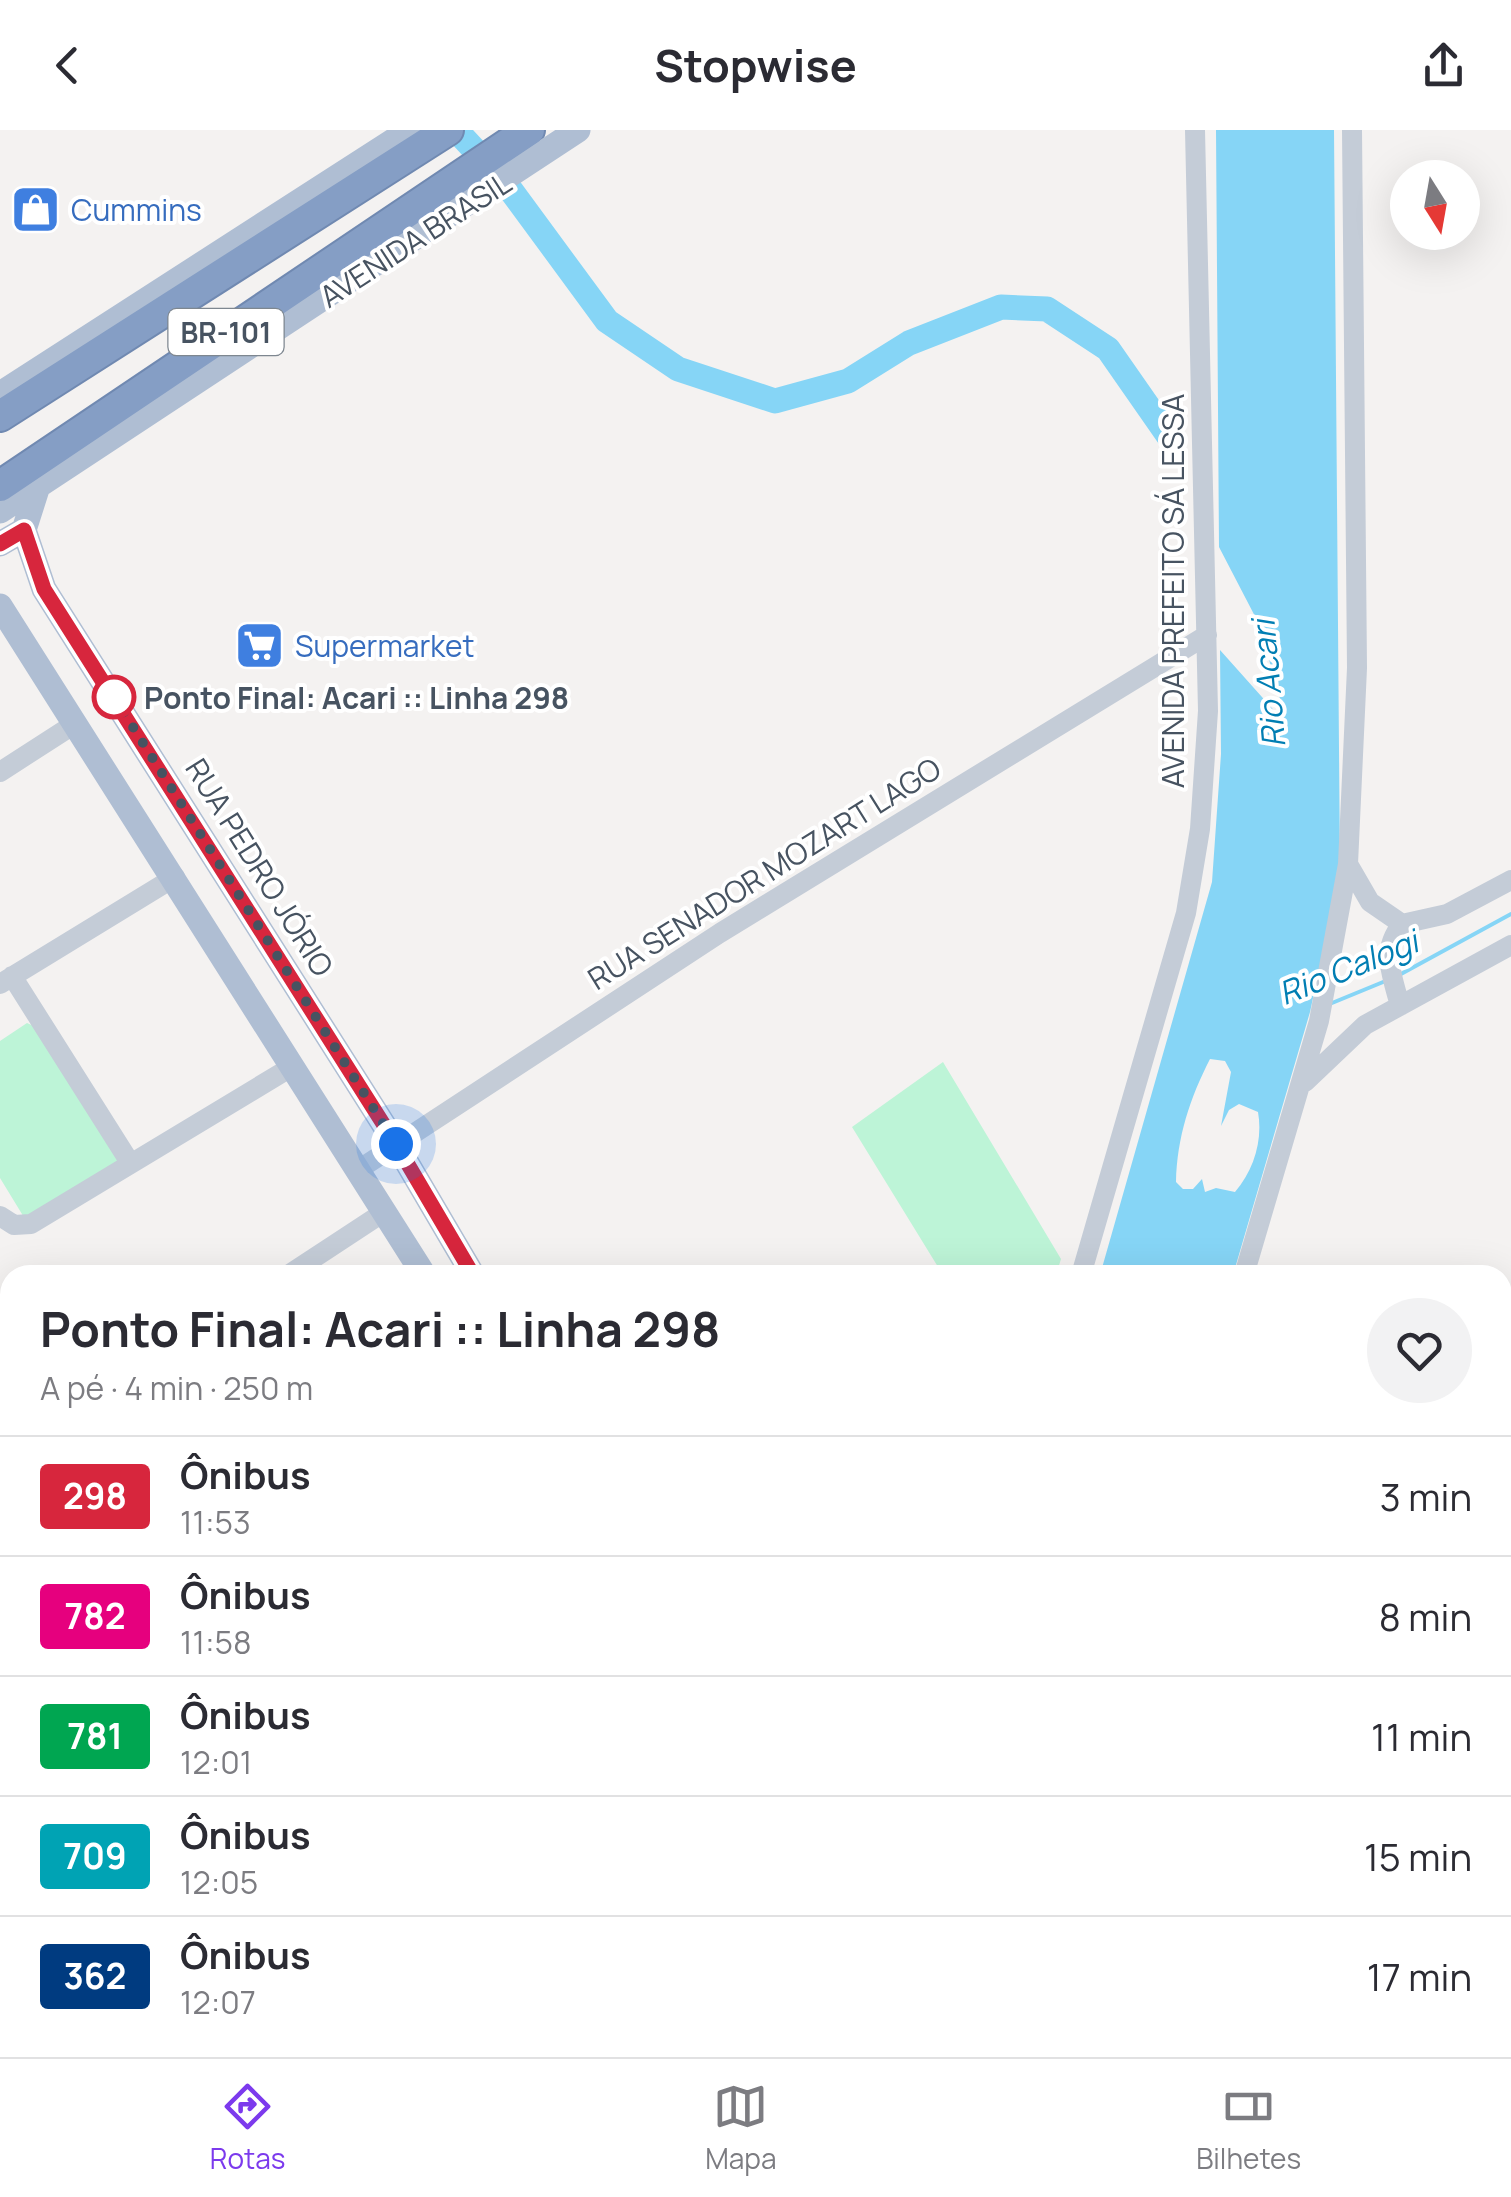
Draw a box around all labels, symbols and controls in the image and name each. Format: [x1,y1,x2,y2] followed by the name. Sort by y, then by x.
[654,34,857,96] text: Stopwise
[40,38,95,93] icon: back
[1416,38,1471,93] icon: share
[1390,160,1480,250] north arrow
[1390,160,1480,250] map controls
[311,162,519,316] street label: AVENIDA BRASIL
[10,183,62,235] shop icon: Cummins
[71,189,202,230] place label: Cummins
[168,309,284,355] road number: BR-101
[1152,394,1193,788] street label: AVENIDA PREFEITO SÁ LESSA
[1240,615,1295,749] water label: Rio Acari
[234,619,286,671] supermarket icon: Supermarket
[295,625,474,666] place label: Supermarket
[93,676,135,718] marker: Ponto Final: Acari :: Linha 298
[144,677,569,718] place label: Ponto Final: Acari :: Linha 298
[580,747,948,999] street label: RUA SENADOR MOZART LAGO
[177,750,343,984] street label: RUA PEDRO JÓRIO
[1272,918,1427,1015] water label: Rio Calogi
[371,1119,421,1169] your location
[40,1296,720,1361] text: Ponto Final: Acari :: Linha 298
[1367,1298,1472,1403] button: heart
[40,1366,313,1410] text: A pé · 4 min · 250 m
[180,1448,311,1500] text: Ônibus
[1380,1470,1472,1522] text: 3 min
[63,1472,127,1520] text: 298
[180,1500,251,1544] text: 11:53
[180,1568,311,1620] text: Ônibus
[1379,1590,1472,1642] text: 8 min
[65,1592,125,1640] text: 782
[180,1620,252,1664] text: 11:58
[180,1688,311,1740] text: Ônibus
[1371,1710,1472,1762] text: 11 min
[67,1712,123,1760] text: 781
[180,1740,252,1784] text: 12:01
[180,1808,311,1860] text: Ônibus
[1364,1830,1472,1882] text: 15 min
[63,1832,127,1880] text: 709
[180,1860,258,1904] text: 12:05
[180,1928,311,1980] text: Ônibus
[1367,1950,1472,2002] text: 17 min
[64,1952,126,2000] text: 362
[180,1980,256,2024] text: 12:07
[210,2079,286,2177] tab: Rotas
[705,2079,776,2177] tab: Mapa
[1196,2079,1301,2177] tab: Bilhetes

